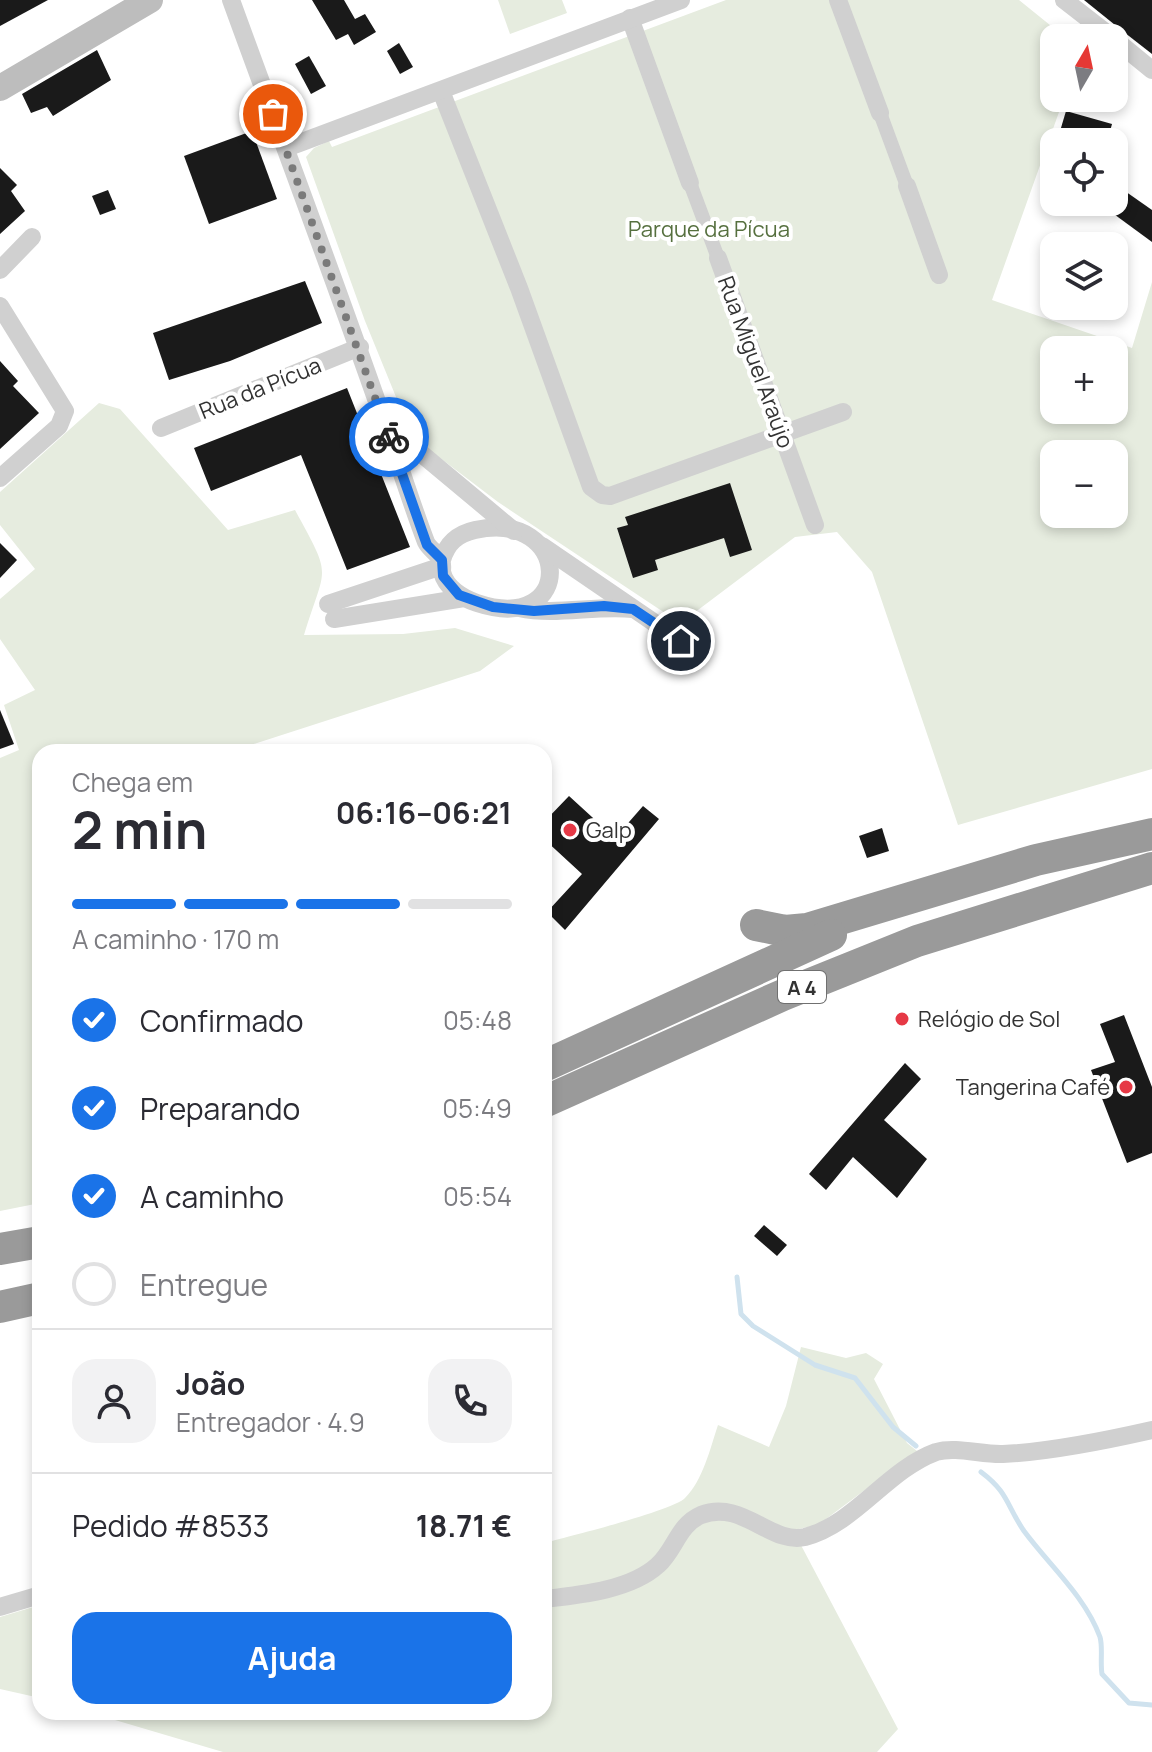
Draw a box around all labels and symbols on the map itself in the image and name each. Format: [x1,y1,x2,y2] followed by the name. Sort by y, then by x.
[1040,24,1128,112] north arrow
[239,80,307,148] pin
[628,214,790,244] park label: Parque da Pícua
[711,272,801,452] street label: Rua Miguel Araújo
[195,350,325,426] street label: Rua da Pícua
[349,397,429,477] courier
[647,607,715,675] pin
[586,815,632,845] place label: Galp
[561,821,579,839] marker: Galp
[778,971,826,1003] road number: A 4
[918,1004,1060,1034] place label: Relógio de Sol
[893,1010,911,1028] marker: Relógio de Sol
[956,1072,1110,1102] place label: Tangerina Café
[1117,1078,1135,1096] marker: Tangerina Café

